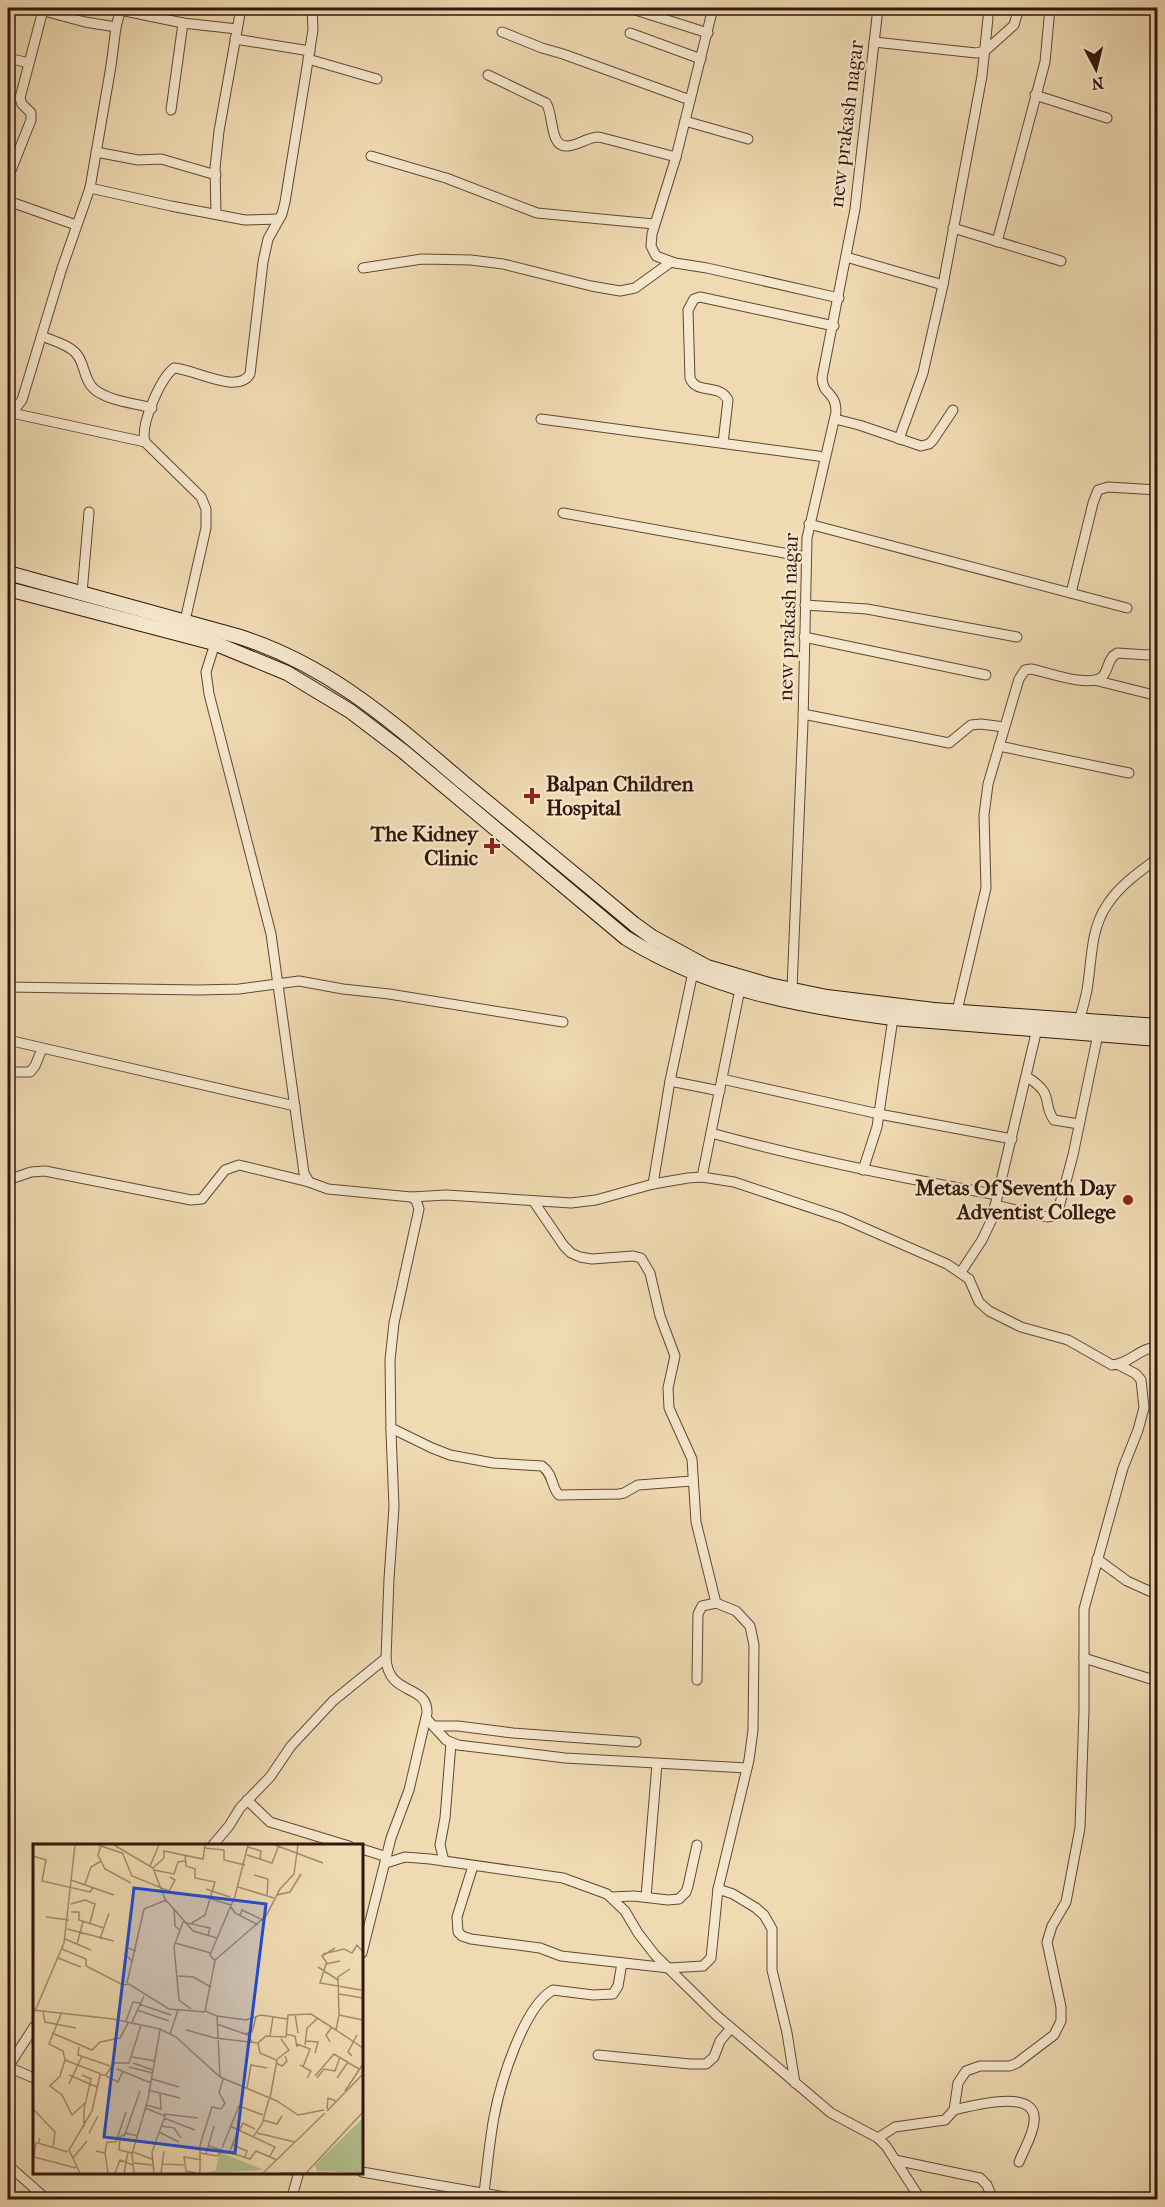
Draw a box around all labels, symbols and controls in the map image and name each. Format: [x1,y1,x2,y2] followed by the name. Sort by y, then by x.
[824,39,868,209] street label: new prakash nagar
[1066,39,1126,99] north arrow
[1090,73,1105,94] text: N
[773,532,803,702] street label: new prakash nagar
[546,772,694,820] place label: Balpan Children Hospital
[523,787,541,805] marker: Balpan Children Hospital
[370,822,480,870] place label: The Kidney Clinic
[483,837,501,855] marker: The Kidney Clinic
[914,1176,1118,1224] place label: Metas Of Seventh Day Adventist College
[1121,1193,1135,1207] marker: Metas Of Seventh Day Adventist College
[33,1844,363,2174] inset map

